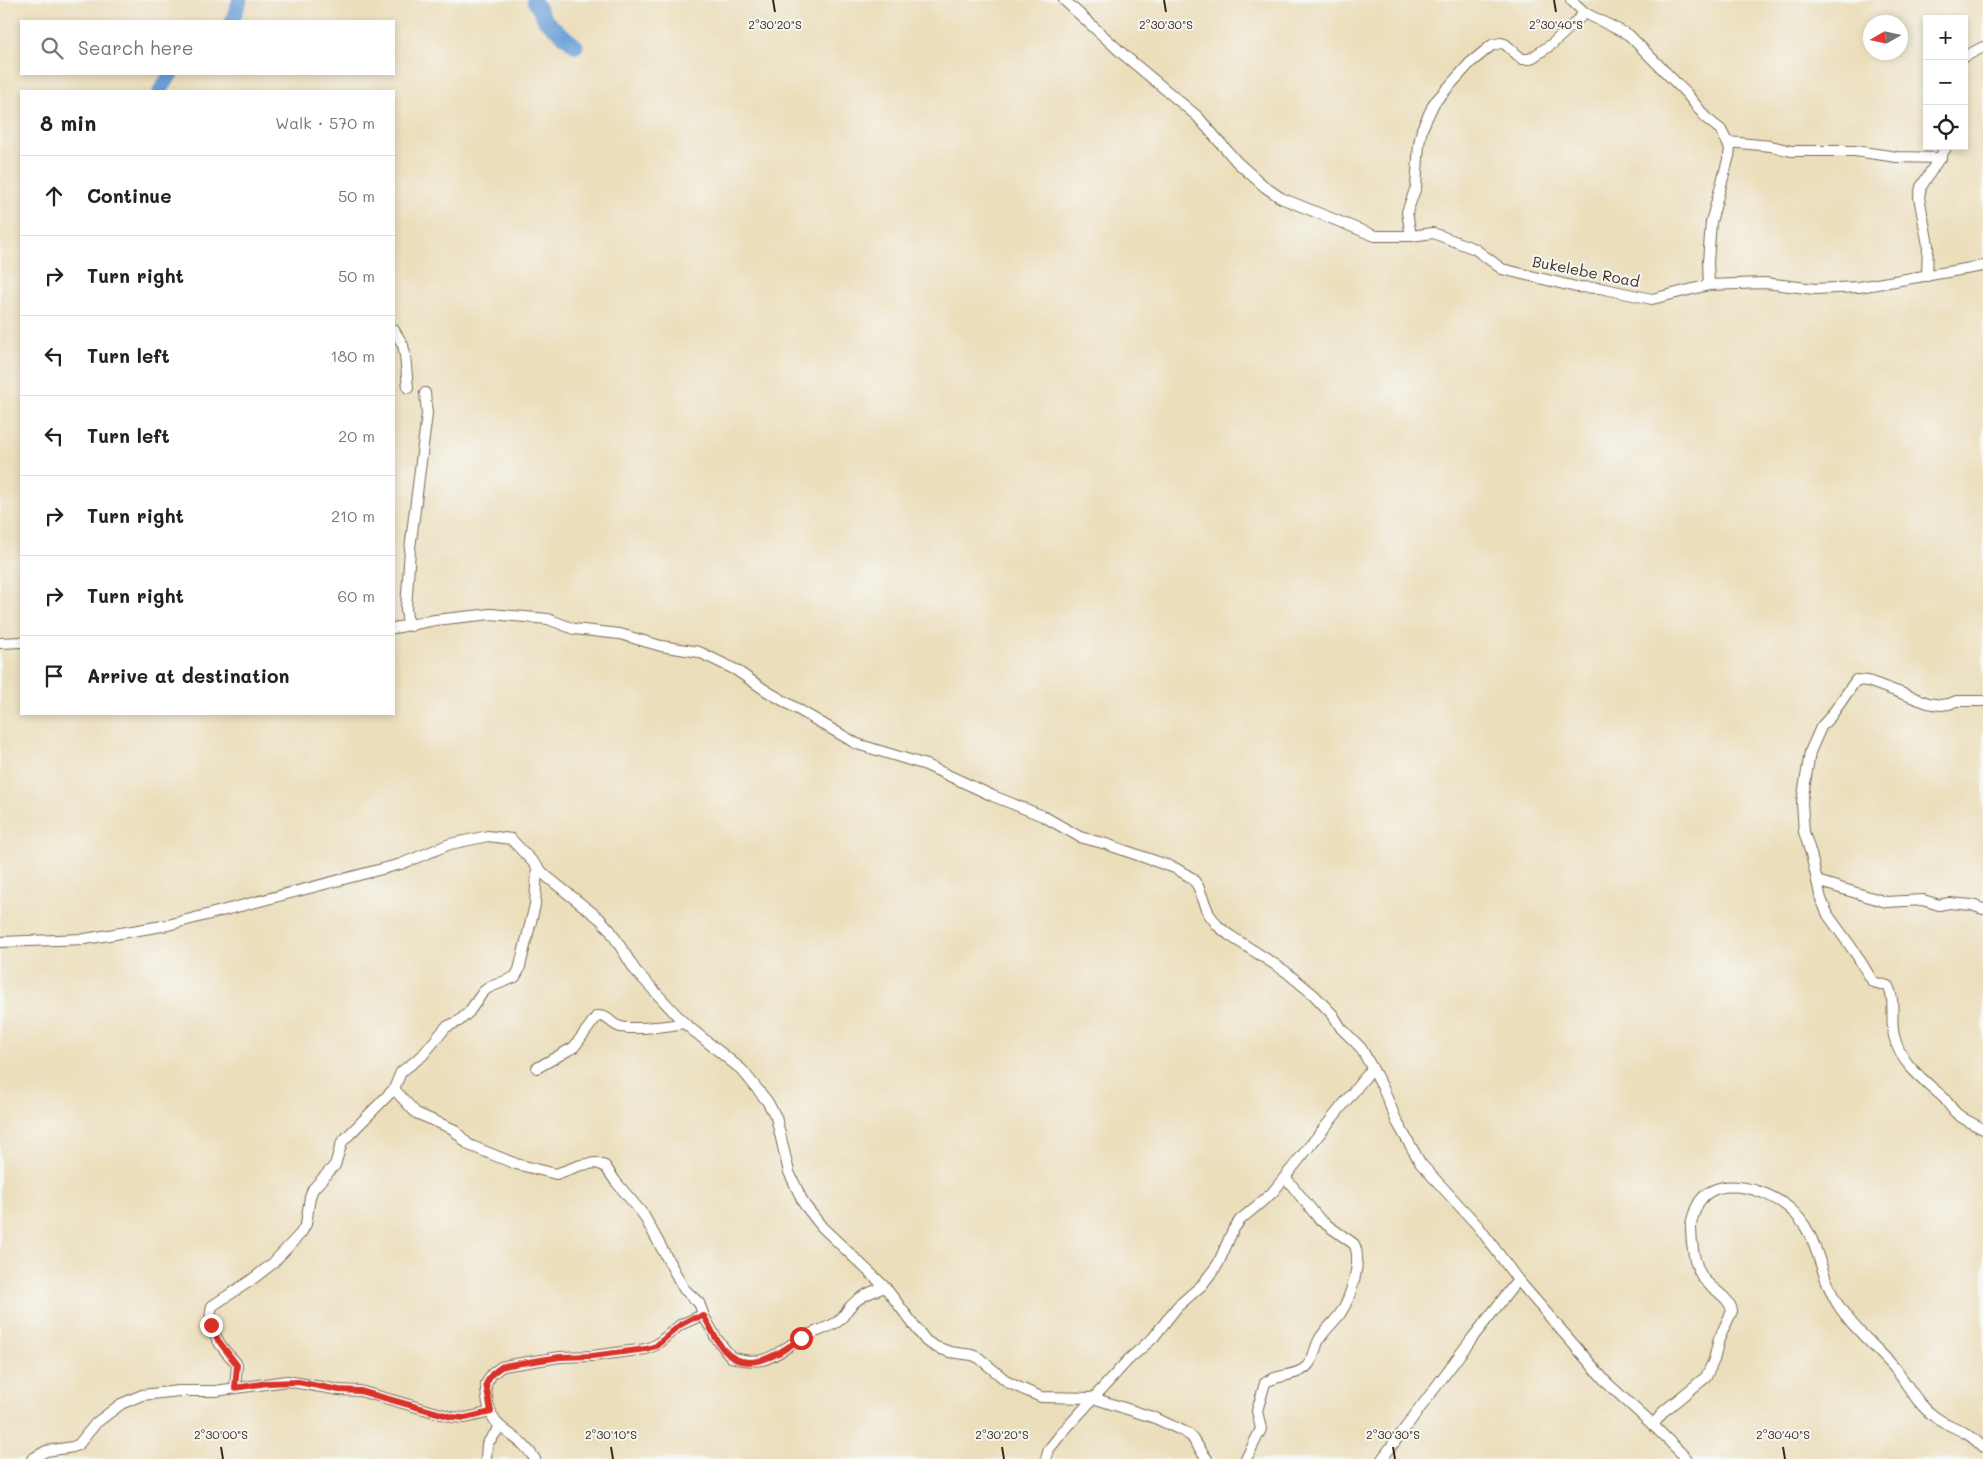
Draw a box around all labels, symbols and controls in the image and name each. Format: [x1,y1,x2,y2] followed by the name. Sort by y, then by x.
[1863,15,1908,60] north arrow
[1923,15,1968,150] map controls
[1923,15,1968,60] button: +
[748,16,802,32] text: 2°30'20"S
[1139,16,1193,32] text: 2°30'30"S
[1529,16,1583,32] text: 2°30'40"S
[20,20,395,75] search box
[38,34,66,62] icon: search
[78,35,194,60] text: Search here
[1923,60,1968,105] button: −
[1923,105,1968,150] button: locate
[40,109,96,136] text: 8 min
[275,112,375,133] text: Walk · 570 m
[40,182,68,210] icon: ahead
[87,183,172,208] text: Continue
[338,185,375,206] text: 50 m
[1531,251,1641,291] street label: Bukelebe Road
[40,262,68,290] icon: right
[87,263,184,288] text: Turn right
[338,265,375,286] text: 50 m
[40,342,68,370] icon: left
[87,343,170,368] text: Turn left
[330,345,375,366] text: 180 m
[40,422,68,450] icon: left
[87,423,170,448] text: Turn left
[338,425,375,446] text: 20 m
[40,502,68,530] icon: right
[87,503,184,528] text: Turn right
[331,505,375,526] text: 210 m
[40,582,68,610] icon: right
[87,583,184,608] text: Turn right
[338,585,375,606] text: 60 m
[40,662,68,690] icon: arrive
[87,663,290,688] text: Arrive at destination
[200,1314,223,1337] route end
[790,1327,813,1350] route start
[194,1426,248,1442] text: 2°30'00"S
[585,1426,637,1442] text: 2°30'10"S
[975,1426,1029,1442] text: 2°30'20"S
[1366,1426,1420,1442] text: 2°30'30"S
[1756,1426,1810,1442] text: 2°30'40"S

